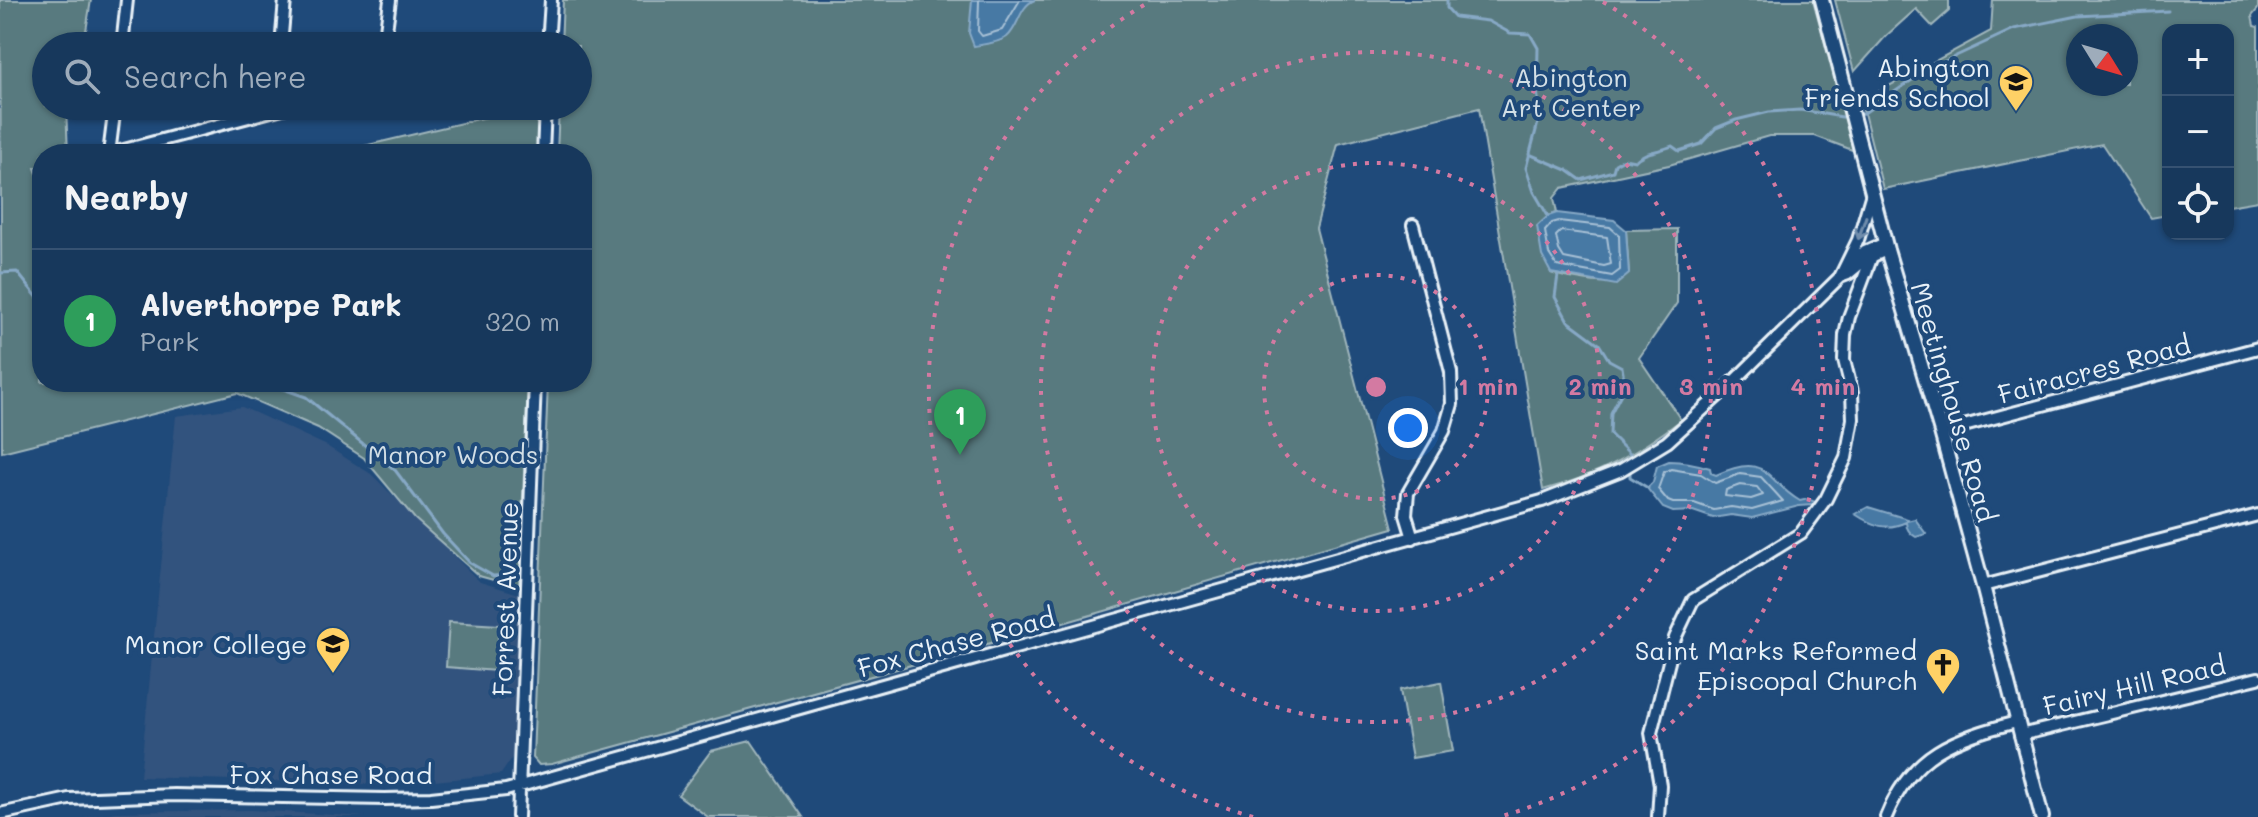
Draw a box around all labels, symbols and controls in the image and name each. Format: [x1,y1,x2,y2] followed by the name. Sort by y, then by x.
[2066,24,2138,96] north arrow
[2162,24,2234,240] map controls
[2162,24,2234,96] button: +
[32,32,592,120] search box
[1805,50,1990,114] place label: Abington Friends School
[60,54,104,98] icon: search
[124,56,307,96] text: Search here
[1501,60,1641,124] park label: Abington Art Center
[1997,63,2035,113] school or university icon: Abington Friends School
[2162,96,2234,168] button: −
[2162,168,2234,240] button: locate
[64,174,189,219] text: Nearby
[1854,215,1869,240] one-way arrow
[1903,278,2005,526] street label: Meetinghouse Road
[140,284,402,324] text: Alverthorpe Park
[84,304,96,338] text: 1
[485,304,560,338] text: 320 m
[140,324,199,358] text: Park
[1994,327,2194,411] street label: Fairacres Road
[1458,370,1518,401] text: 1 min
[1569,370,1632,401] text: 2 min
[1679,370,1743,401] text: 3 min
[1791,370,1855,401] text: 4 min
[1362,373,1390,401] centre of rings
[934,389,986,455] pin: 1
[1388,408,1428,448] your location
[368,437,538,471] park label: Manor Woods
[485,501,525,697] street label: Forrest Avenue
[854,599,1058,685] street label: Fox Chase Road
[314,625,352,675] school or university icon: Manor College
[125,627,307,661] place label: Manor College
[1635,633,1917,697] place label: Saint Marks Reformed Episcopal Church
[1924,646,1962,696] church icon: Saint Marks Reformed Episcopal Church
[2039,647,2229,723] street label: Fairy Hill Road
[230,757,432,791] street label: Fox Chase Road

